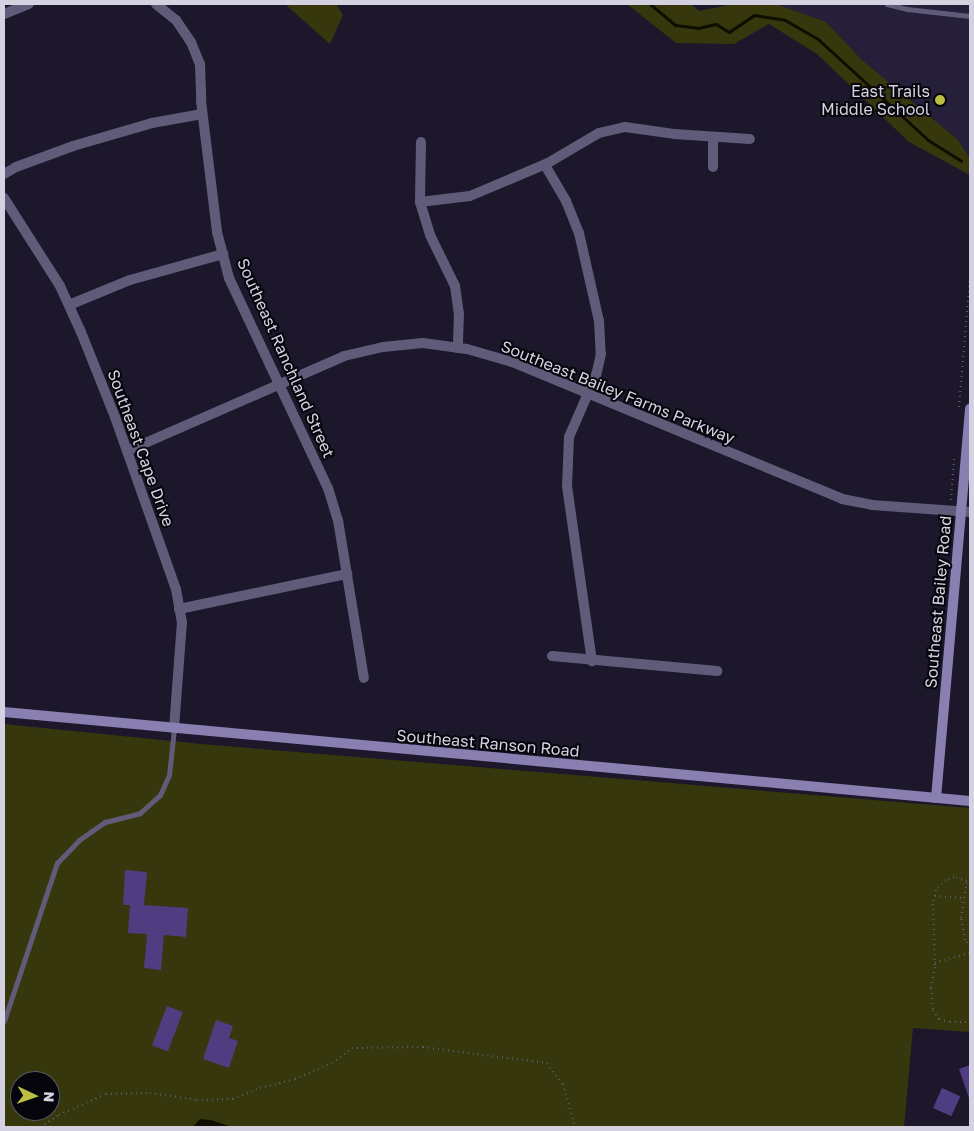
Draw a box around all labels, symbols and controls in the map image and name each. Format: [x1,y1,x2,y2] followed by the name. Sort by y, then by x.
[821,81,930,119] place label: East Trails Middle School
[934,94,946,106] marker: East Trails Middle School
[233,255,339,461] street label: Southeast Ranchland Street
[498,336,738,448] street label: Southeast Bailey Farms Parkway
[104,367,178,529] street label: Southeast Cape Drive
[921,515,955,689] street label: Southeast Bailey Road
[396,725,580,761] street label: Southeast Ranson Road
[10,1071,60,1121] north arrow
[41,1091,58,1103] text: N

